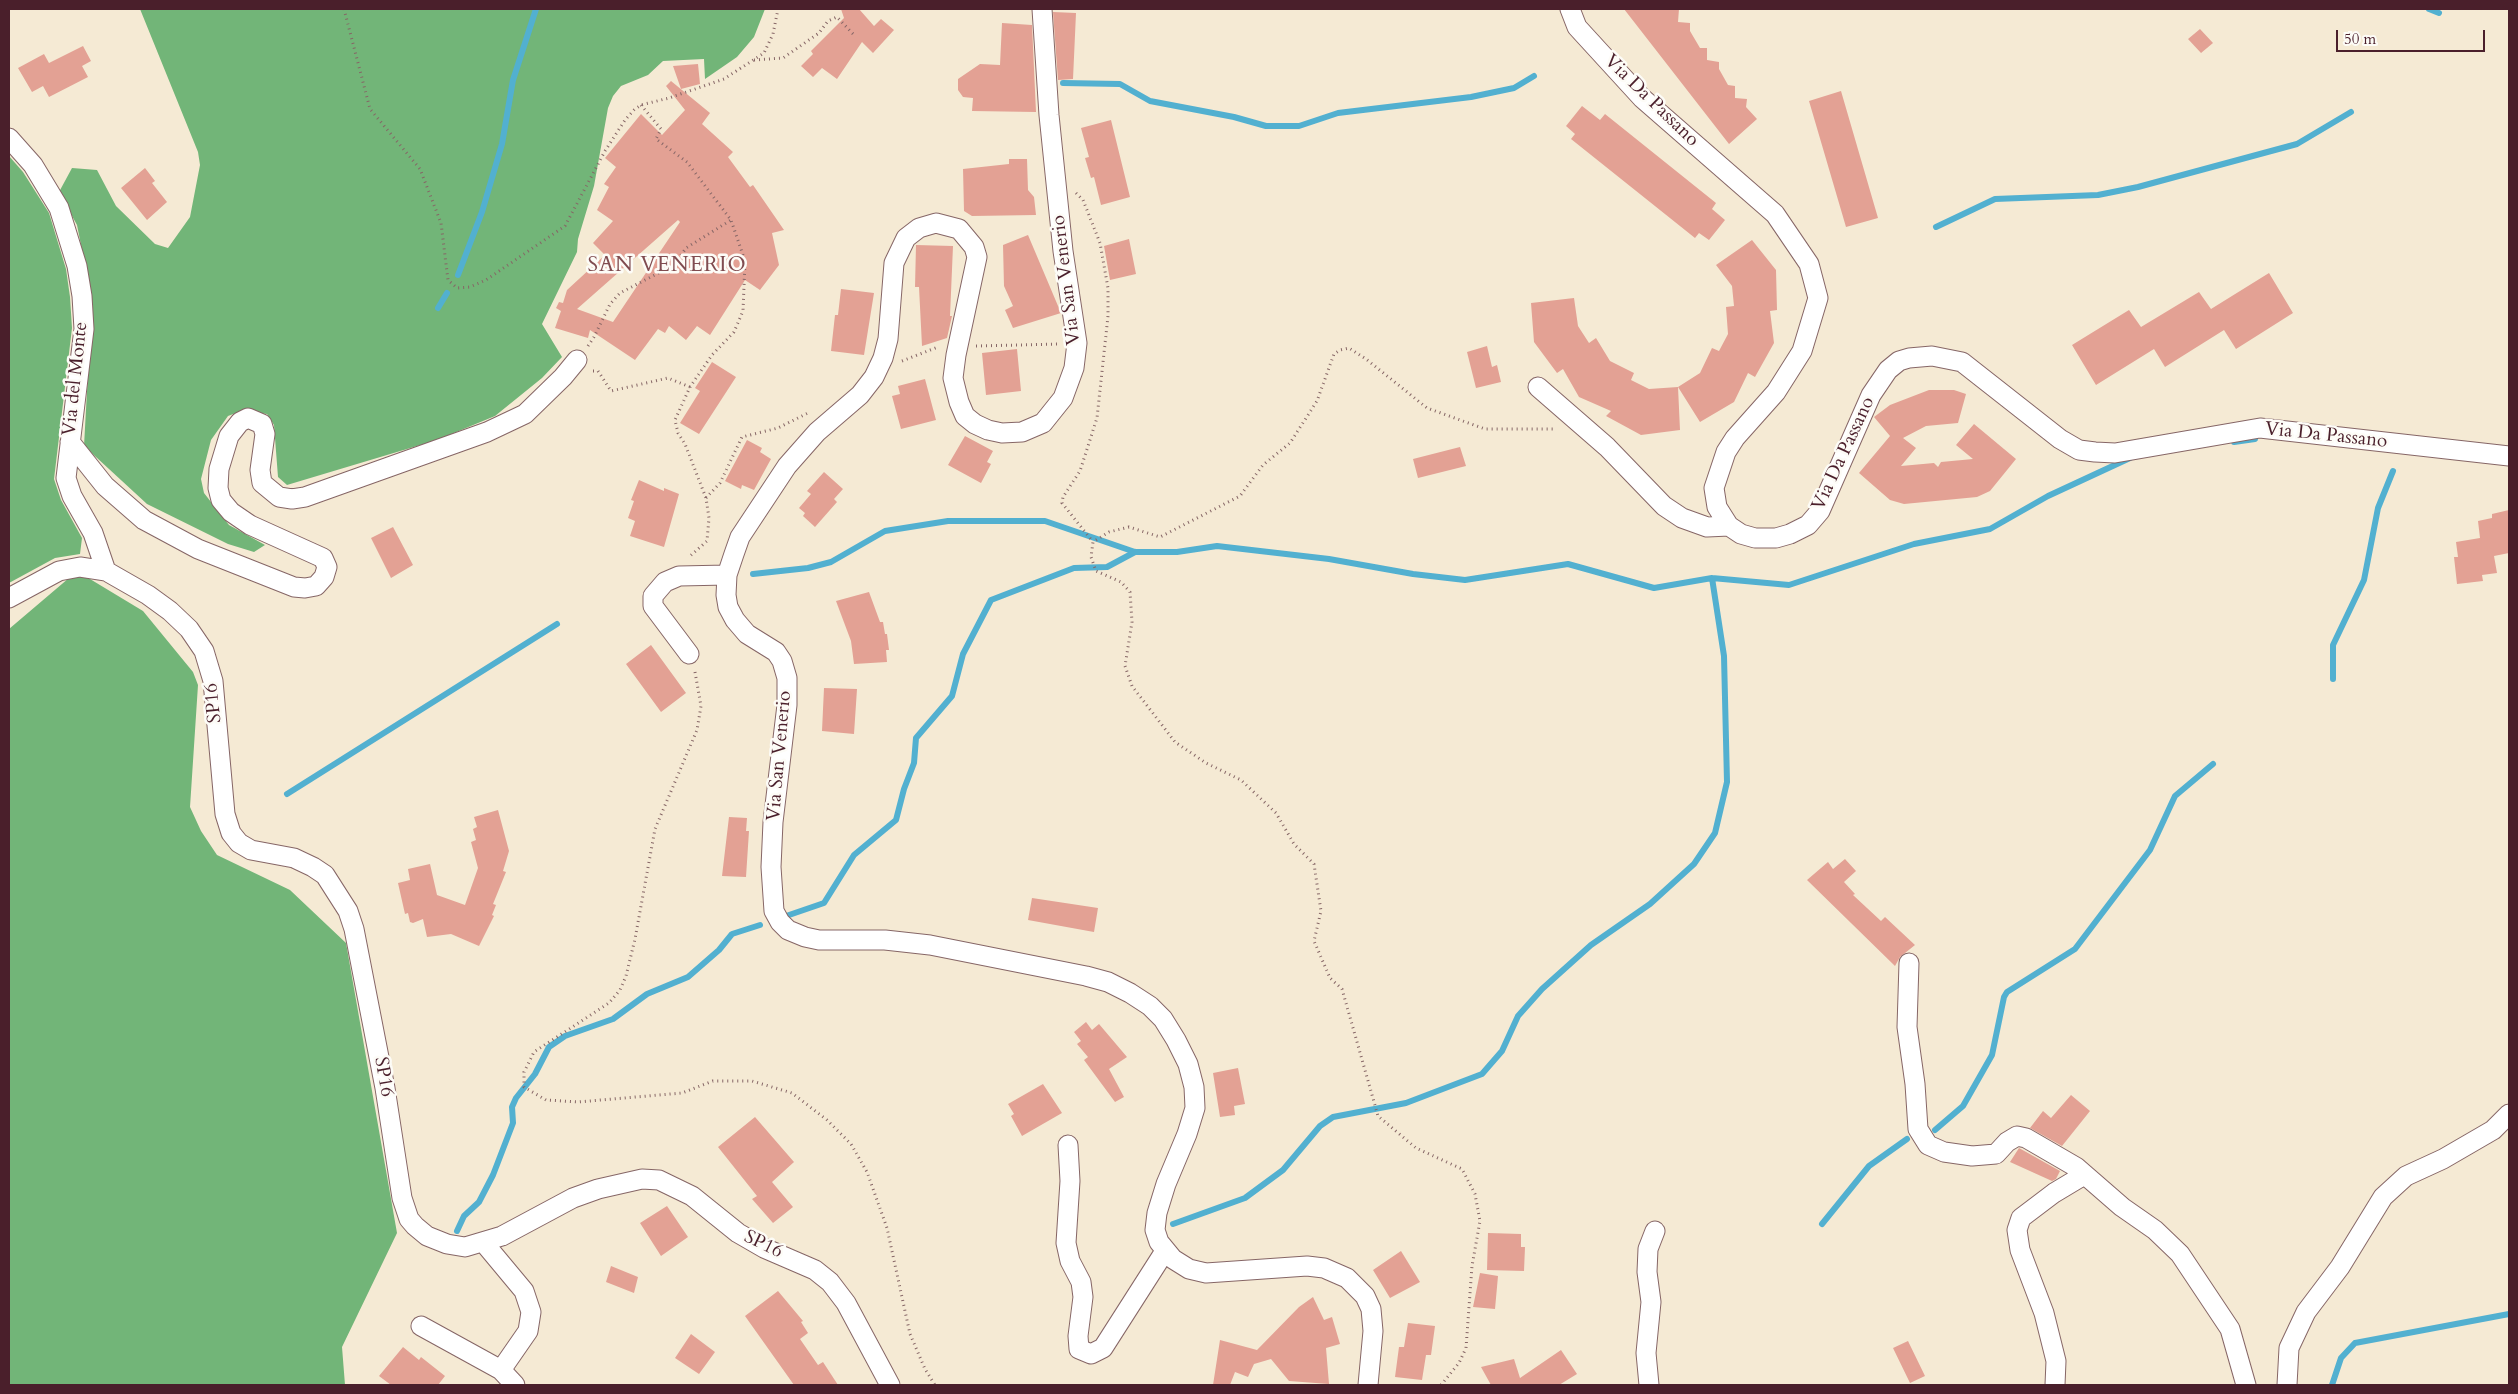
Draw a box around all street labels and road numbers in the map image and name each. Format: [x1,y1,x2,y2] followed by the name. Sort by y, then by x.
[1599,50,1703,152] street label: Via Da Passano
[1048,214,1086,346] street label: Via San Venerio
[59,321,93,437] street label: Via del Monte
[1808,394,1880,514] street label: Via Da Passano
[2264,418,2388,454] street label: Via Da Passano
[201,682,227,724] street label: SP16
[763,690,797,822] street label: Via San Venerio
[368,1055,398,1099] street label: SP16
[740,1226,786,1264] street label: SP16

